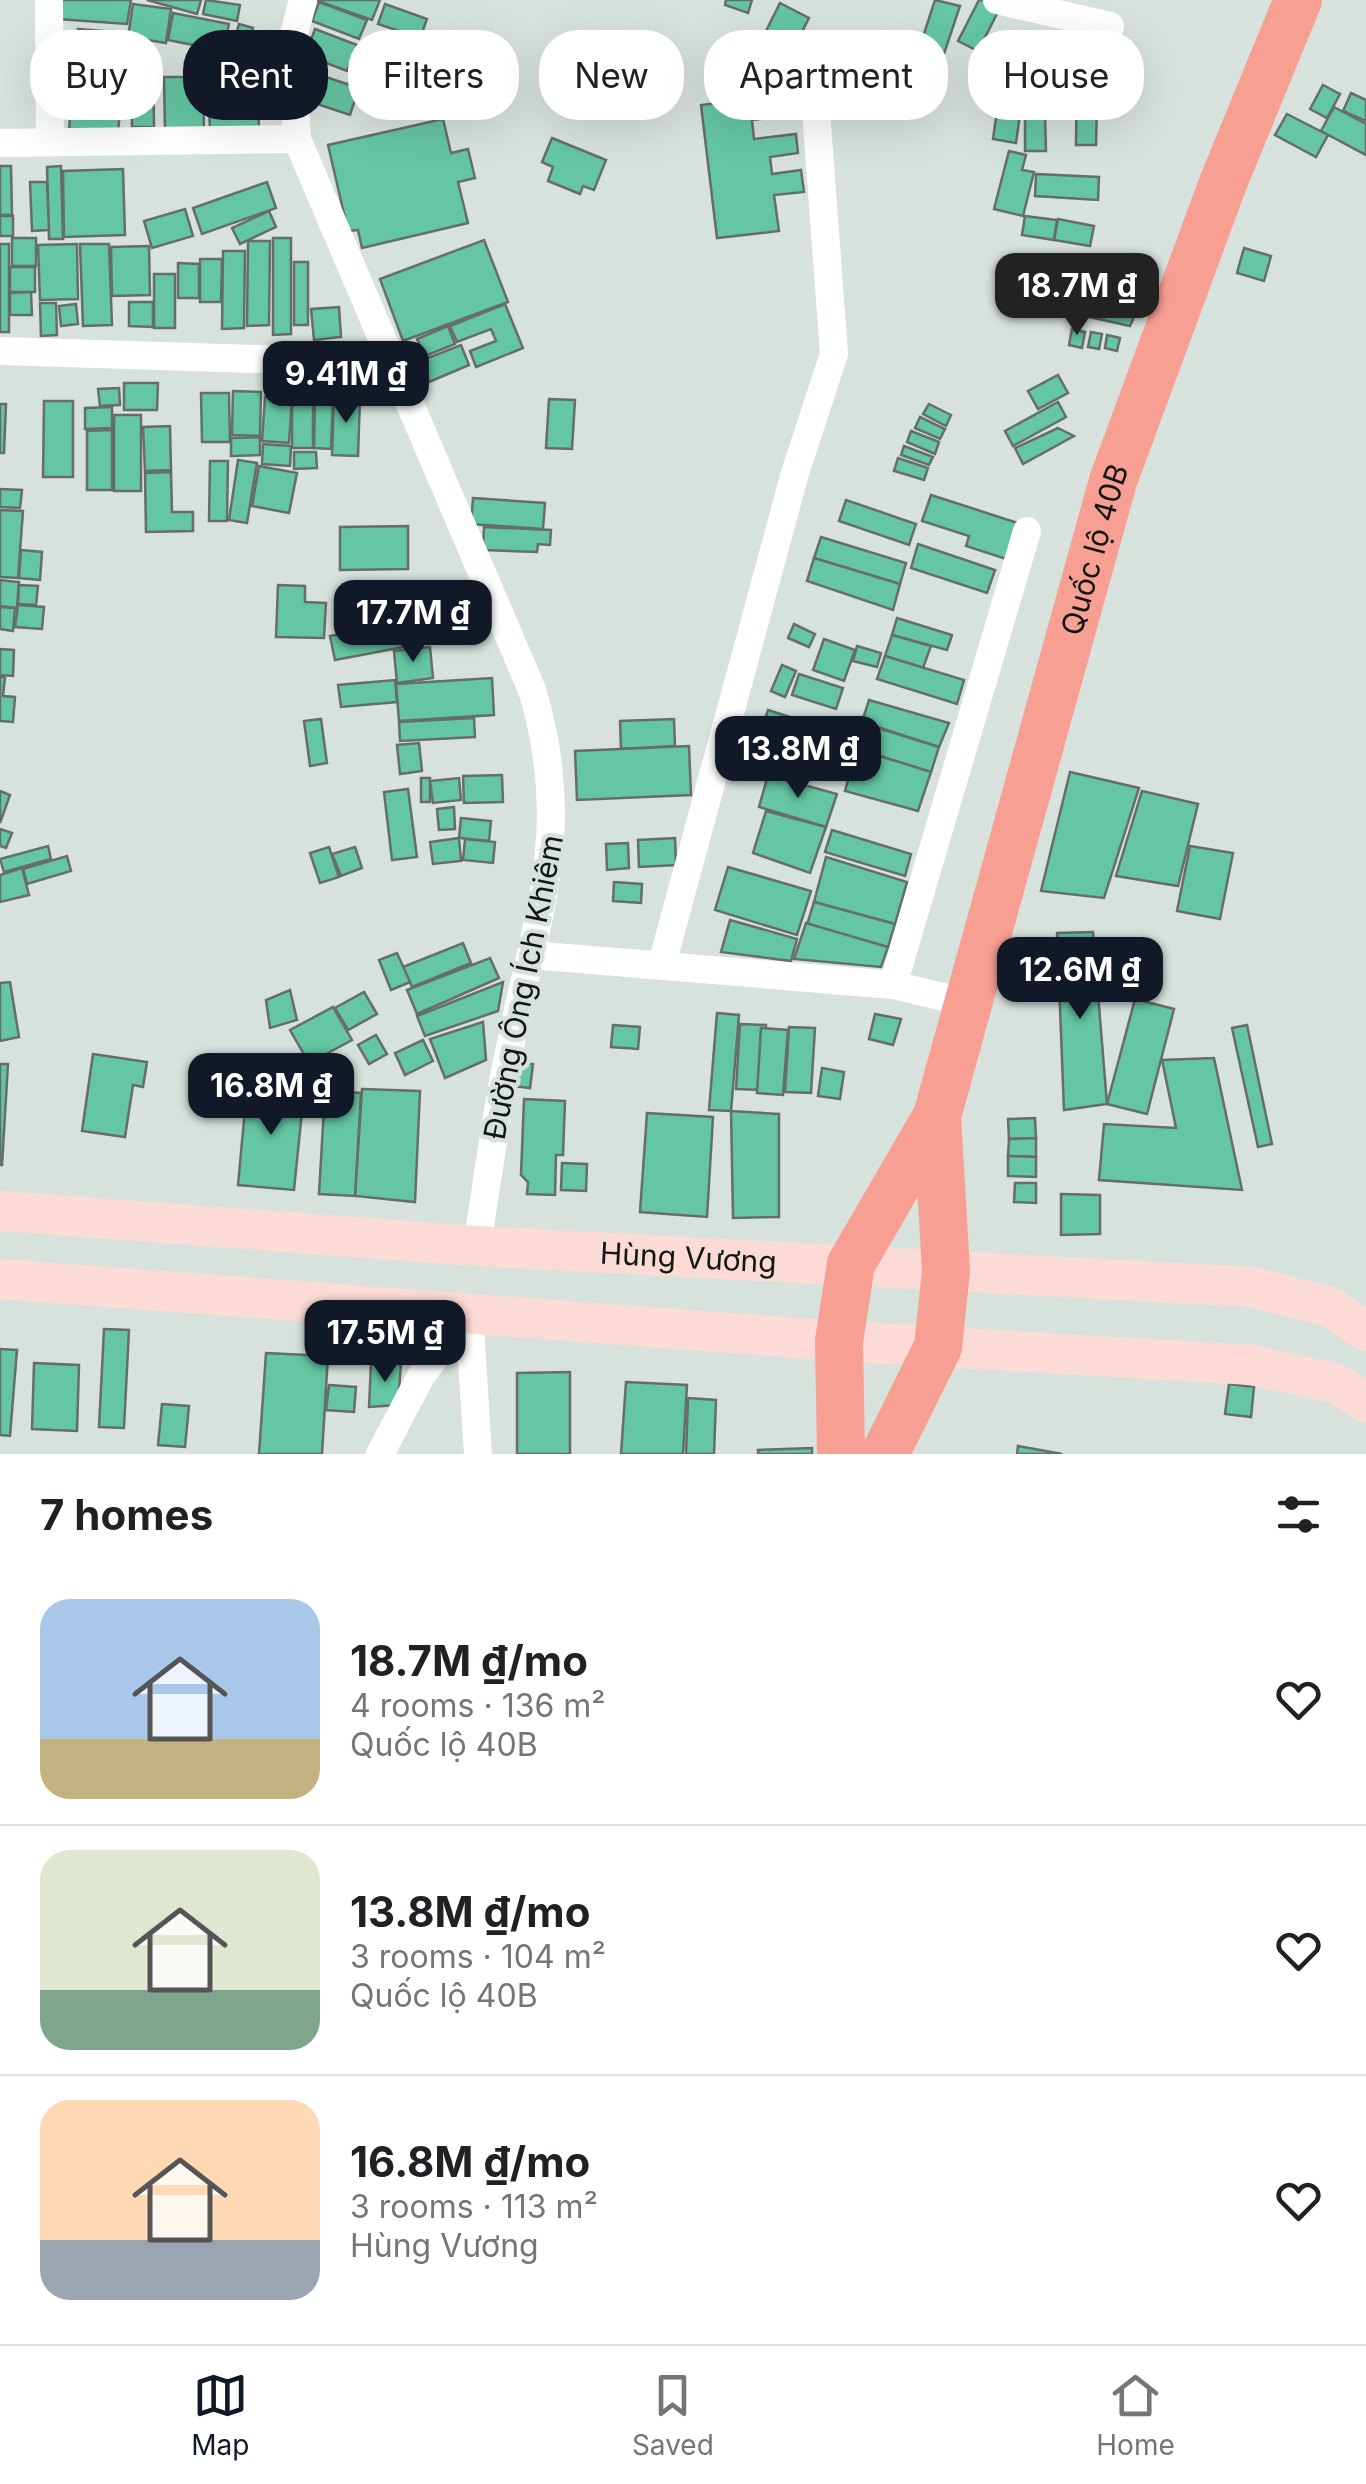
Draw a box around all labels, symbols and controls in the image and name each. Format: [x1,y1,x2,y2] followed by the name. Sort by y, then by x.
[30,30,163,120] chip: Buy
[183,30,328,120] chip: Rent
[348,30,519,120] chip: Filters
[539,30,684,120] chip: New
[704,30,948,120] chip: Apartment
[968,30,1144,120] chip: House
[985,253,1169,338] pin: 18.7M ₫
[1017,266,1137,305] text: 18.7M ₫
[254,341,438,426] pin: 9.41M ₫
[285,354,407,393] text: 9.41M ₫
[1053,459,1136,639] street label: Quốc lộ 40B
[321,580,505,665] pin: 17.7M ₫
[356,593,470,632] text: 17.7M ₫
[706,716,890,801] pin: 13.8M ₫
[737,729,859,768] text: 13.8M ₫
[476,832,570,1142] street label: Đường Ông Ích Khiêm
[988,937,1172,1022] pin: 12.6M ₫
[1019,950,1141,989] text: 12.6M ₫
[179,1053,363,1138] pin: 16.8M ₫
[210,1066,332,1105] text: 16.8M ₫
[599,1235,778,1280] street label: Hùng Vương
[293,1300,477,1385] pin: 17.5M ₫
[327,1313,443,1352] text: 17.5M ₫
[1271,1487,1326,1542] icon: filters
[40,1489,213,1540] text: 7 homes
[350,1635,588,1686] text: 18.7M ₫/mo
[120,1639,240,1759] icon: home
[1271,1672,1326,1727] icon: heart
[350,1686,606,1725] text: 4 rooms · 136 m²
[350,1725,538,1764] text: Quốc lộ 40B
[350,1886,590,1937] text: 13.8M ₫/mo
[120,1890,240,2010] icon: home
[1271,1923,1326,1978] icon: heart
[350,1937,606,1976] text: 3 rooms · 104 m²
[350,1976,538,2015] text: Quốc lộ 40B
[350,2136,590,2187] text: 16.8M ₫/mo
[120,2140,240,2260] icon: home
[1271,2173,1326,2228] icon: heart
[350,2187,598,2226] text: 3 rooms · 113 m²
[350,2226,539,2265] text: Hùng Vương
[191,2368,249,2462] tab: Map
[632,2368,714,2462] tab: Saved
[1096,2368,1175,2462] tab: Home

